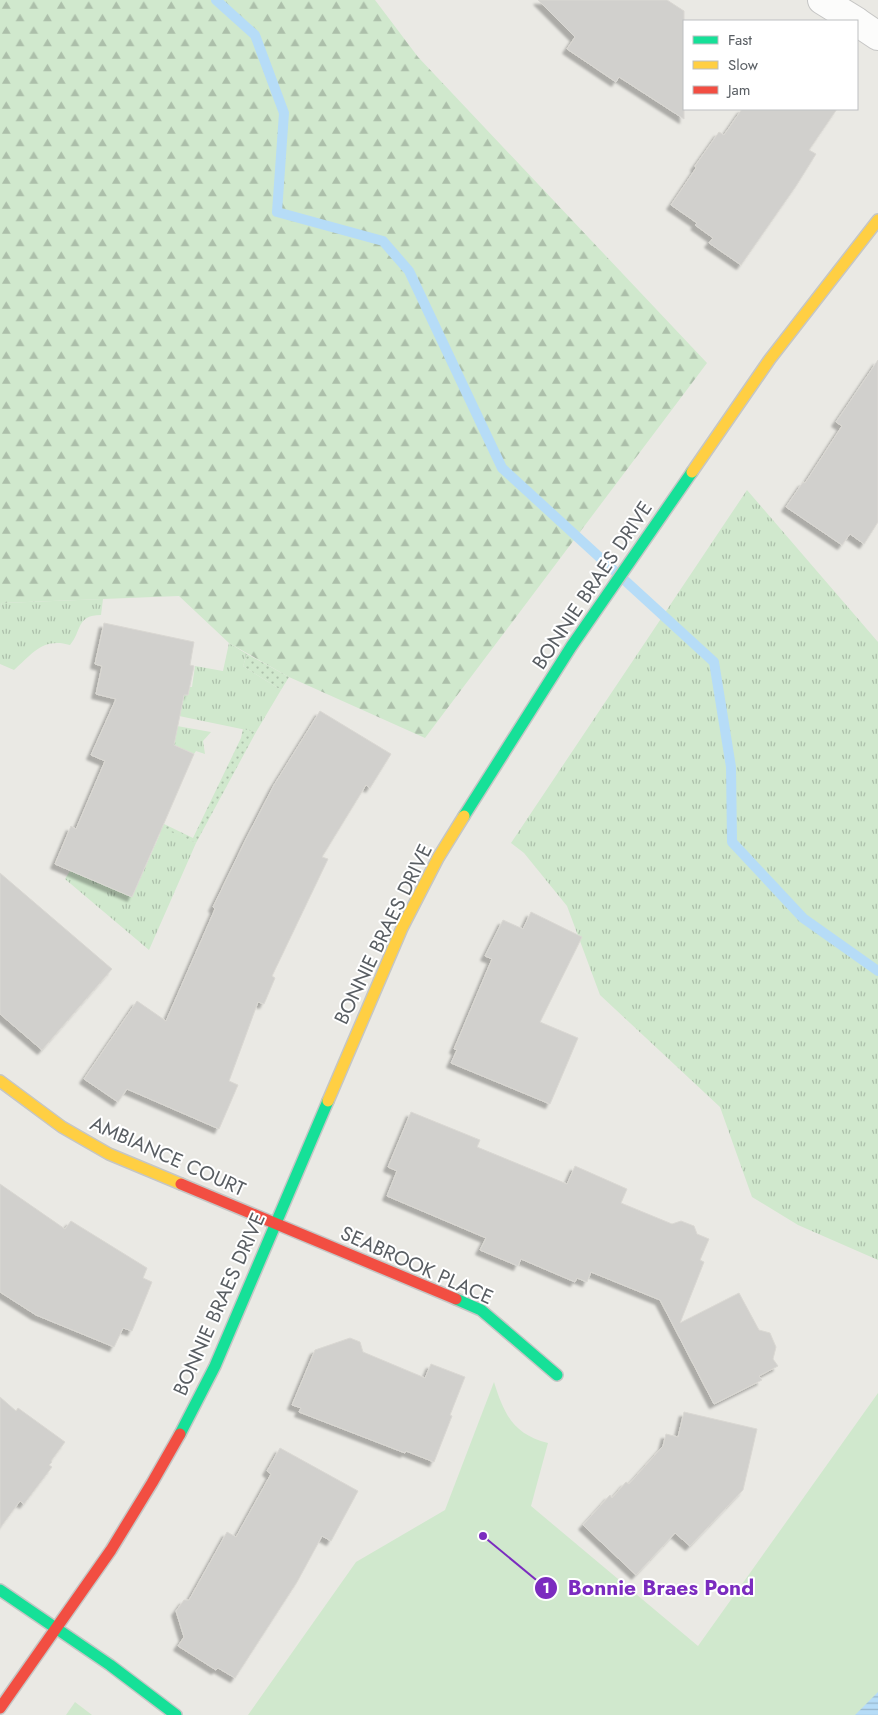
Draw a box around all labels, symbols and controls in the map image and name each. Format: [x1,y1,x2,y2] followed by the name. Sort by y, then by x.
[683,20,858,110] legend
[728,29,752,51] text: Fast
[728,54,759,76] text: Slow
[726,79,751,101] text: Jam
[525,495,660,675] street label: BONNIE BRAES DRIVE
[327,839,440,1029] street label: BONNIE BRAES DRIVE
[85,1109,251,1204] street label: AMBIANCE COURT
[166,1208,273,1400] street label: BONNIE BRAES DRIVE
[336,1219,498,1312] street label: SEABROOK PLACE
[533,1570,764,1606] callout: Bonnie Braes Pond
[568,1573,754,1603] text: Bonnie Braes Pond
[542,1577,550,1599] text: 1

